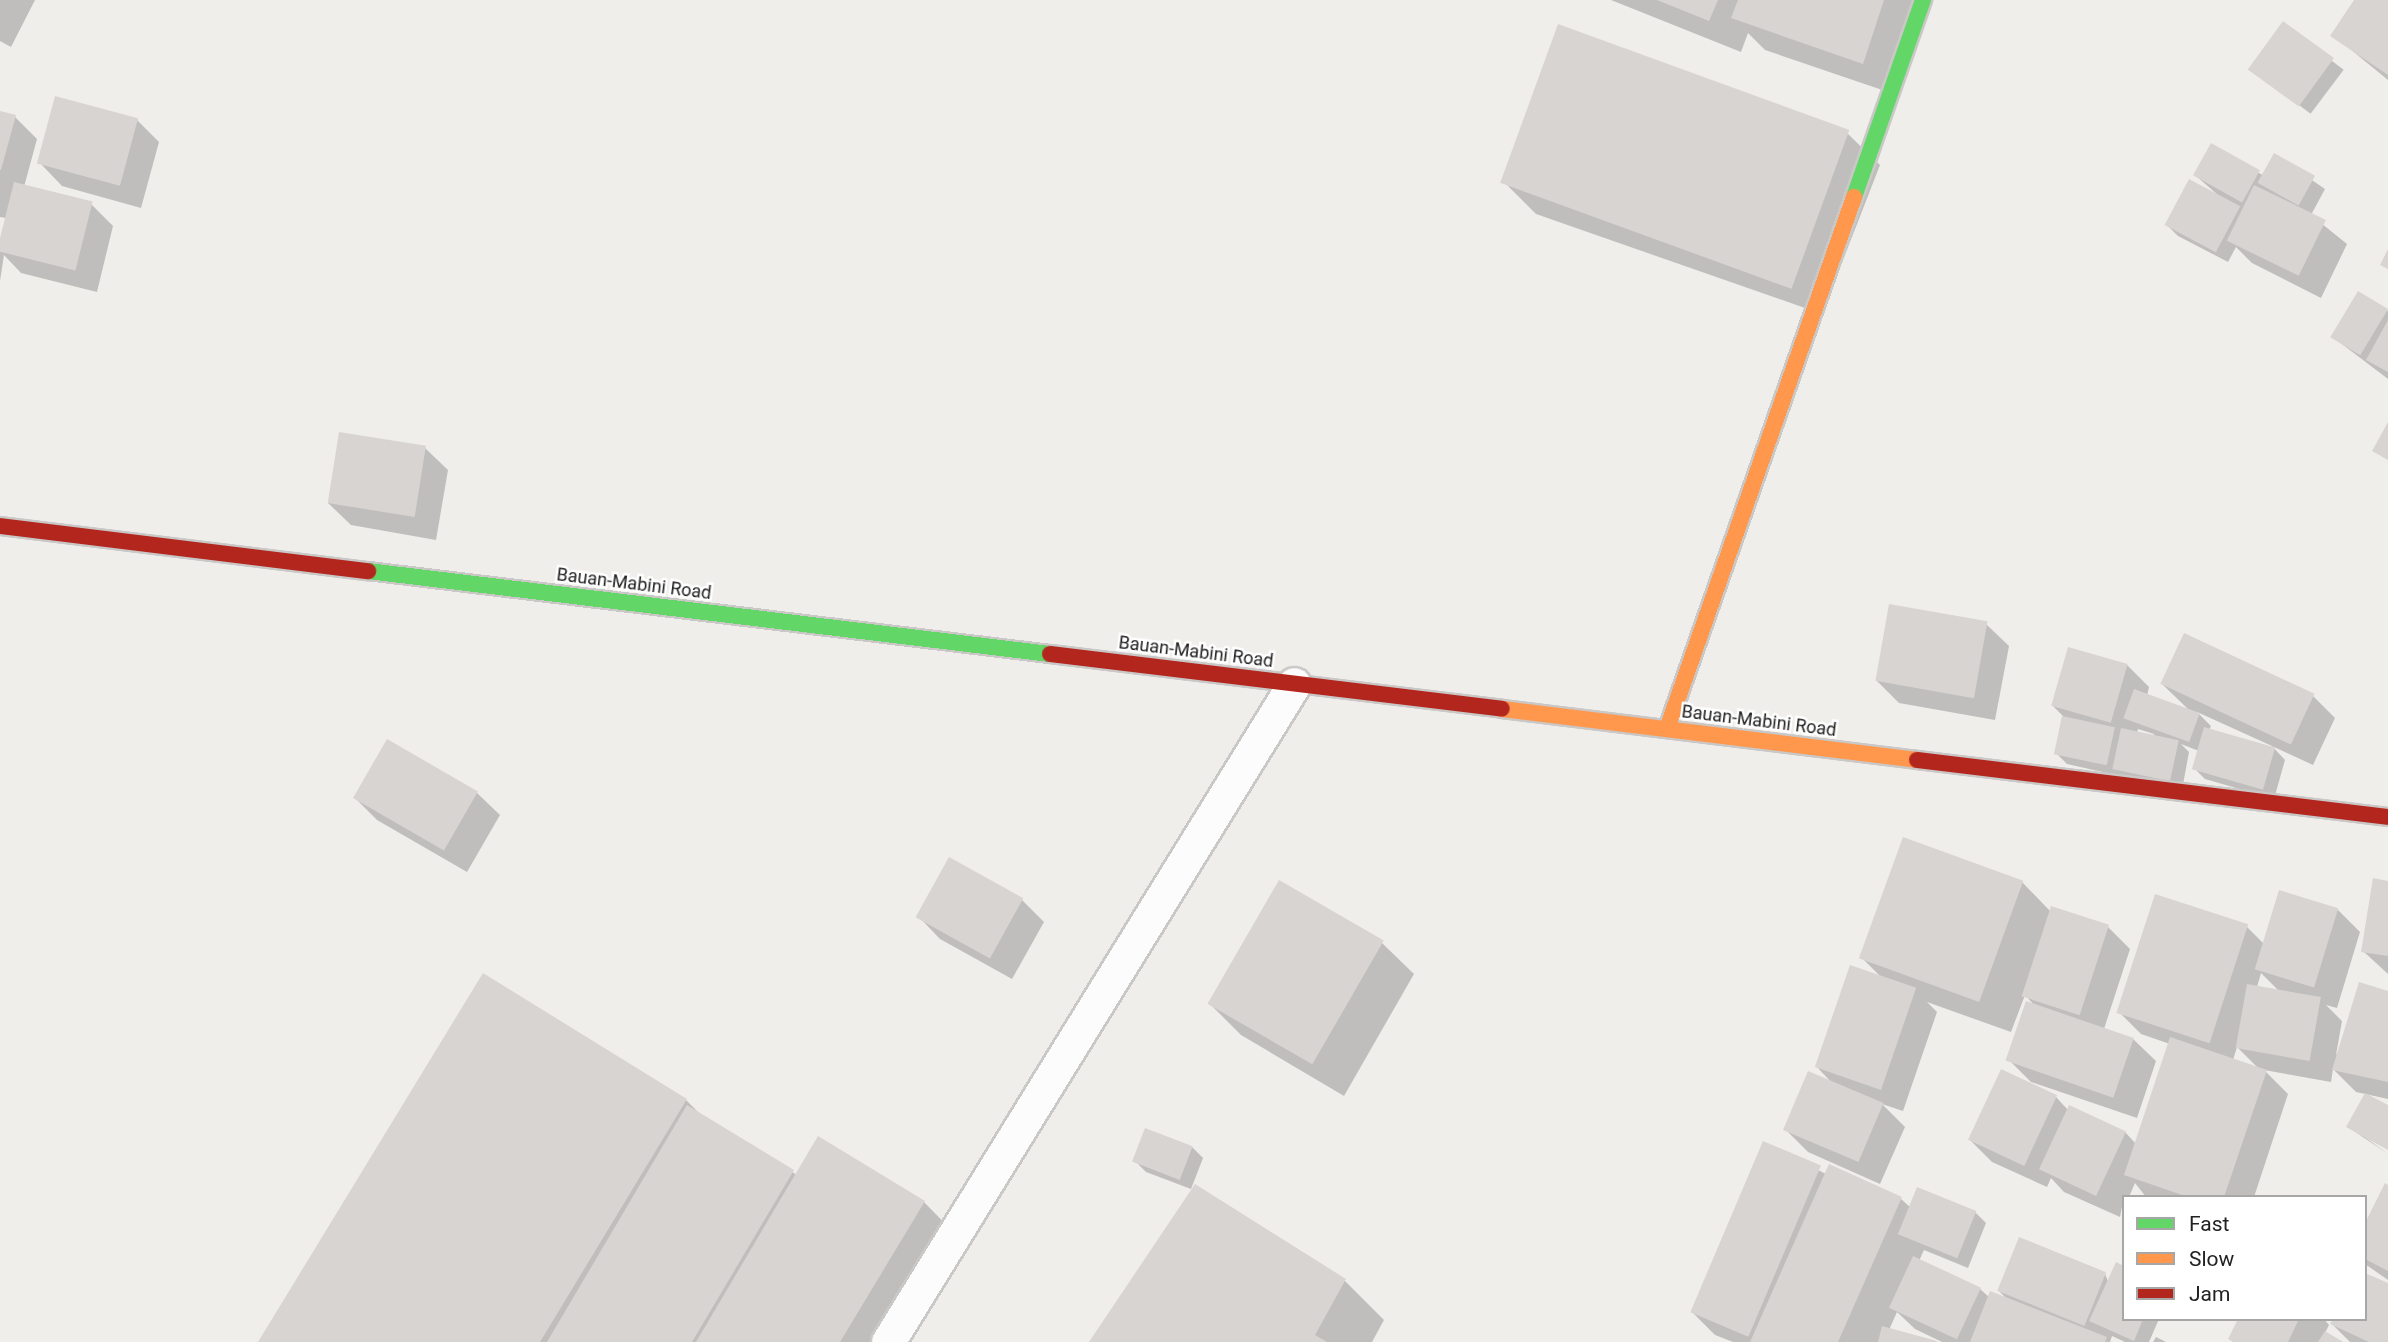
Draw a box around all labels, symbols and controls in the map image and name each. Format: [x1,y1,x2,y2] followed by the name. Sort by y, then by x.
[555,564,713,604] street label: Bauan-Mabini Road
[1117,632,1275,672] street label: Bauan-Mabini Road
[1680,701,1838,741] street label: Bauan-Mabini Road
[2122,1195,2367,1321] legend
[2189,1212,2229,1236] text: Fast
[2189,1247,2234,1271] text: Slow
[2189,1282,2230,1306] text: Jam

